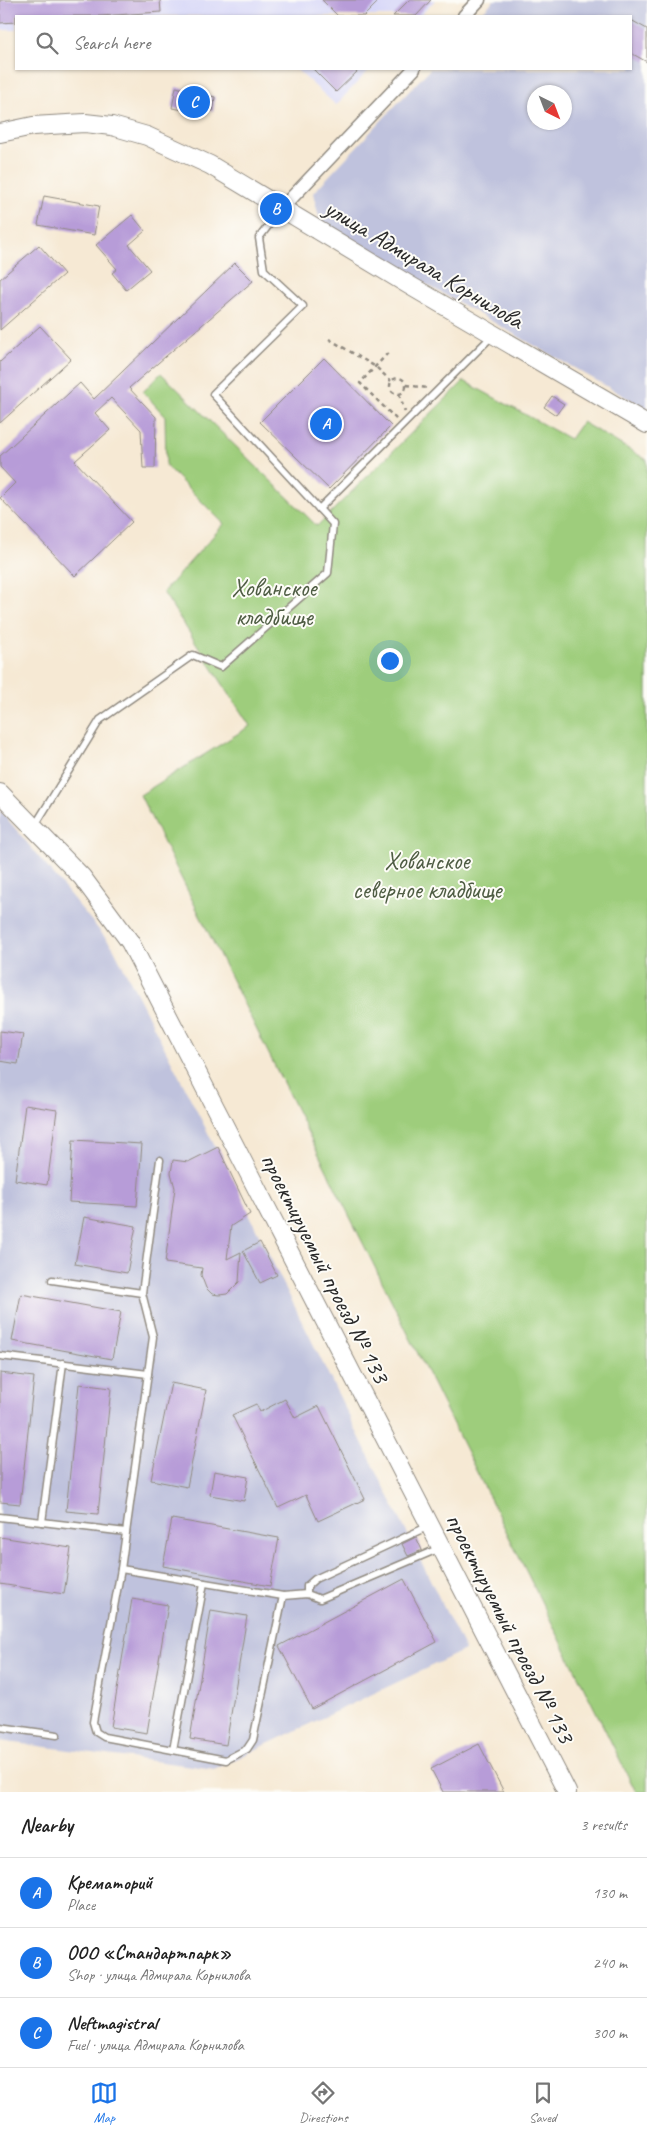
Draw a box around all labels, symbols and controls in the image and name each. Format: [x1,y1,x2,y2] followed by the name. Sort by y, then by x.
[15,15,632,70] search box
[33,29,61,57] icon: search
[73,31,150,55] text: Search here
[178,83,210,121] pin: C
[527,85,572,130] north arrow
[260,190,292,228] pin: B
[317,191,531,337] street label: улица Адмирала Корнилова
[310,405,342,443] pin: A
[232,572,318,633] park label: Хованское кладбище
[377,648,403,674] your location
[353,845,503,906] park label: Хованское северное кладбище
[253,1148,398,1390] street label: проектируемый проезд № 133
[438,1508,583,1750] street label: проектируемый проезд № 133
[20,1812,73,1838] text: Nearby
[580,1815,627,1835] text: 3 results
[67,1871,152,1895] text: Крематорий
[32,1883,40,1903] text: A
[593,1883,627,1903] text: 130 m
[67,1895,95,1915] text: Place
[67,1941,231,1965] text: ООО «Стандартпарк»
[32,1953,40,1973] text: B
[593,1953,627,1973] text: 240 m
[67,1965,250,1985] text: Shop · улица Адмирала Корнилова
[67,2011,157,2035] text: Neftmagistral
[32,2023,40,2043] text: C
[593,2023,627,2043] text: 300 m
[67,2035,244,2055] text: Fuel · улица Адмирала Корнилова
[90,2079,118,2126] tab: Map
[299,2079,348,2126] tab: Directions
[529,2079,557,2126] tab: Saved

